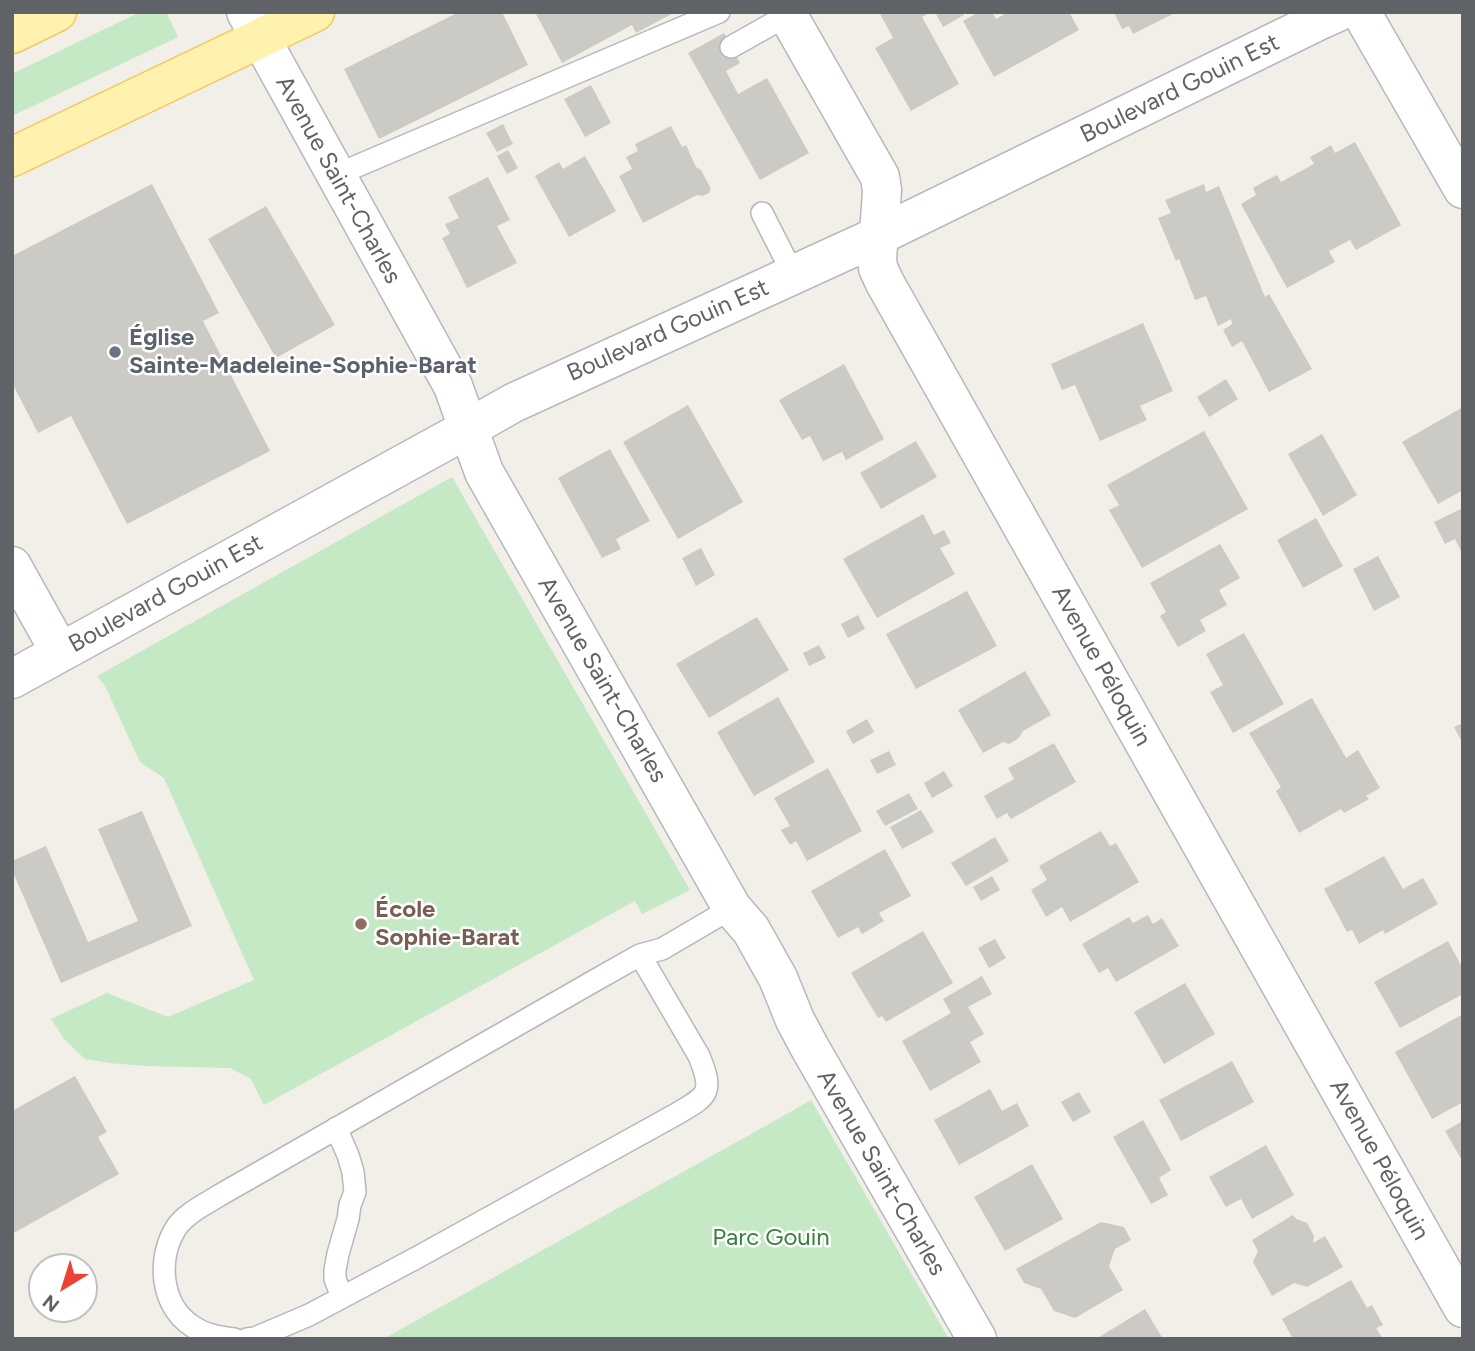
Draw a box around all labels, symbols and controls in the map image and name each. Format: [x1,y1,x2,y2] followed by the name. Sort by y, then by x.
[1076,28,1284,150] street label: Boulevard Gouin Est
[269,71,407,289] street label: Avenue Saint-Charles
[563,274,773,388] street label: Boulevard Gouin Est
[129,324,477,380] place label: Église Sainte-Madeleine-Sophie-Barat
[107,344,123,360] marker: Église Sainte-Madeleine-Sophie-Barat
[64,529,268,659] street label: Boulevard Gouin Est
[531,572,673,788] street label: Avenue Saint-Charles
[1045,581,1157,751] street label: Avenue Péloquin
[375,896,520,952] place label: École Sophie-Barat
[353,916,369,932] marker: École Sophie-Barat
[810,1065,952,1281] street label: Avenue Saint-Charles
[1323,1075,1435,1245] street label: Avenue Péloquin
[712,1224,830,1252] park label: Parc Gouin
[28,1253,98,1323] north arrow
[38,1290,64,1317] text: N

